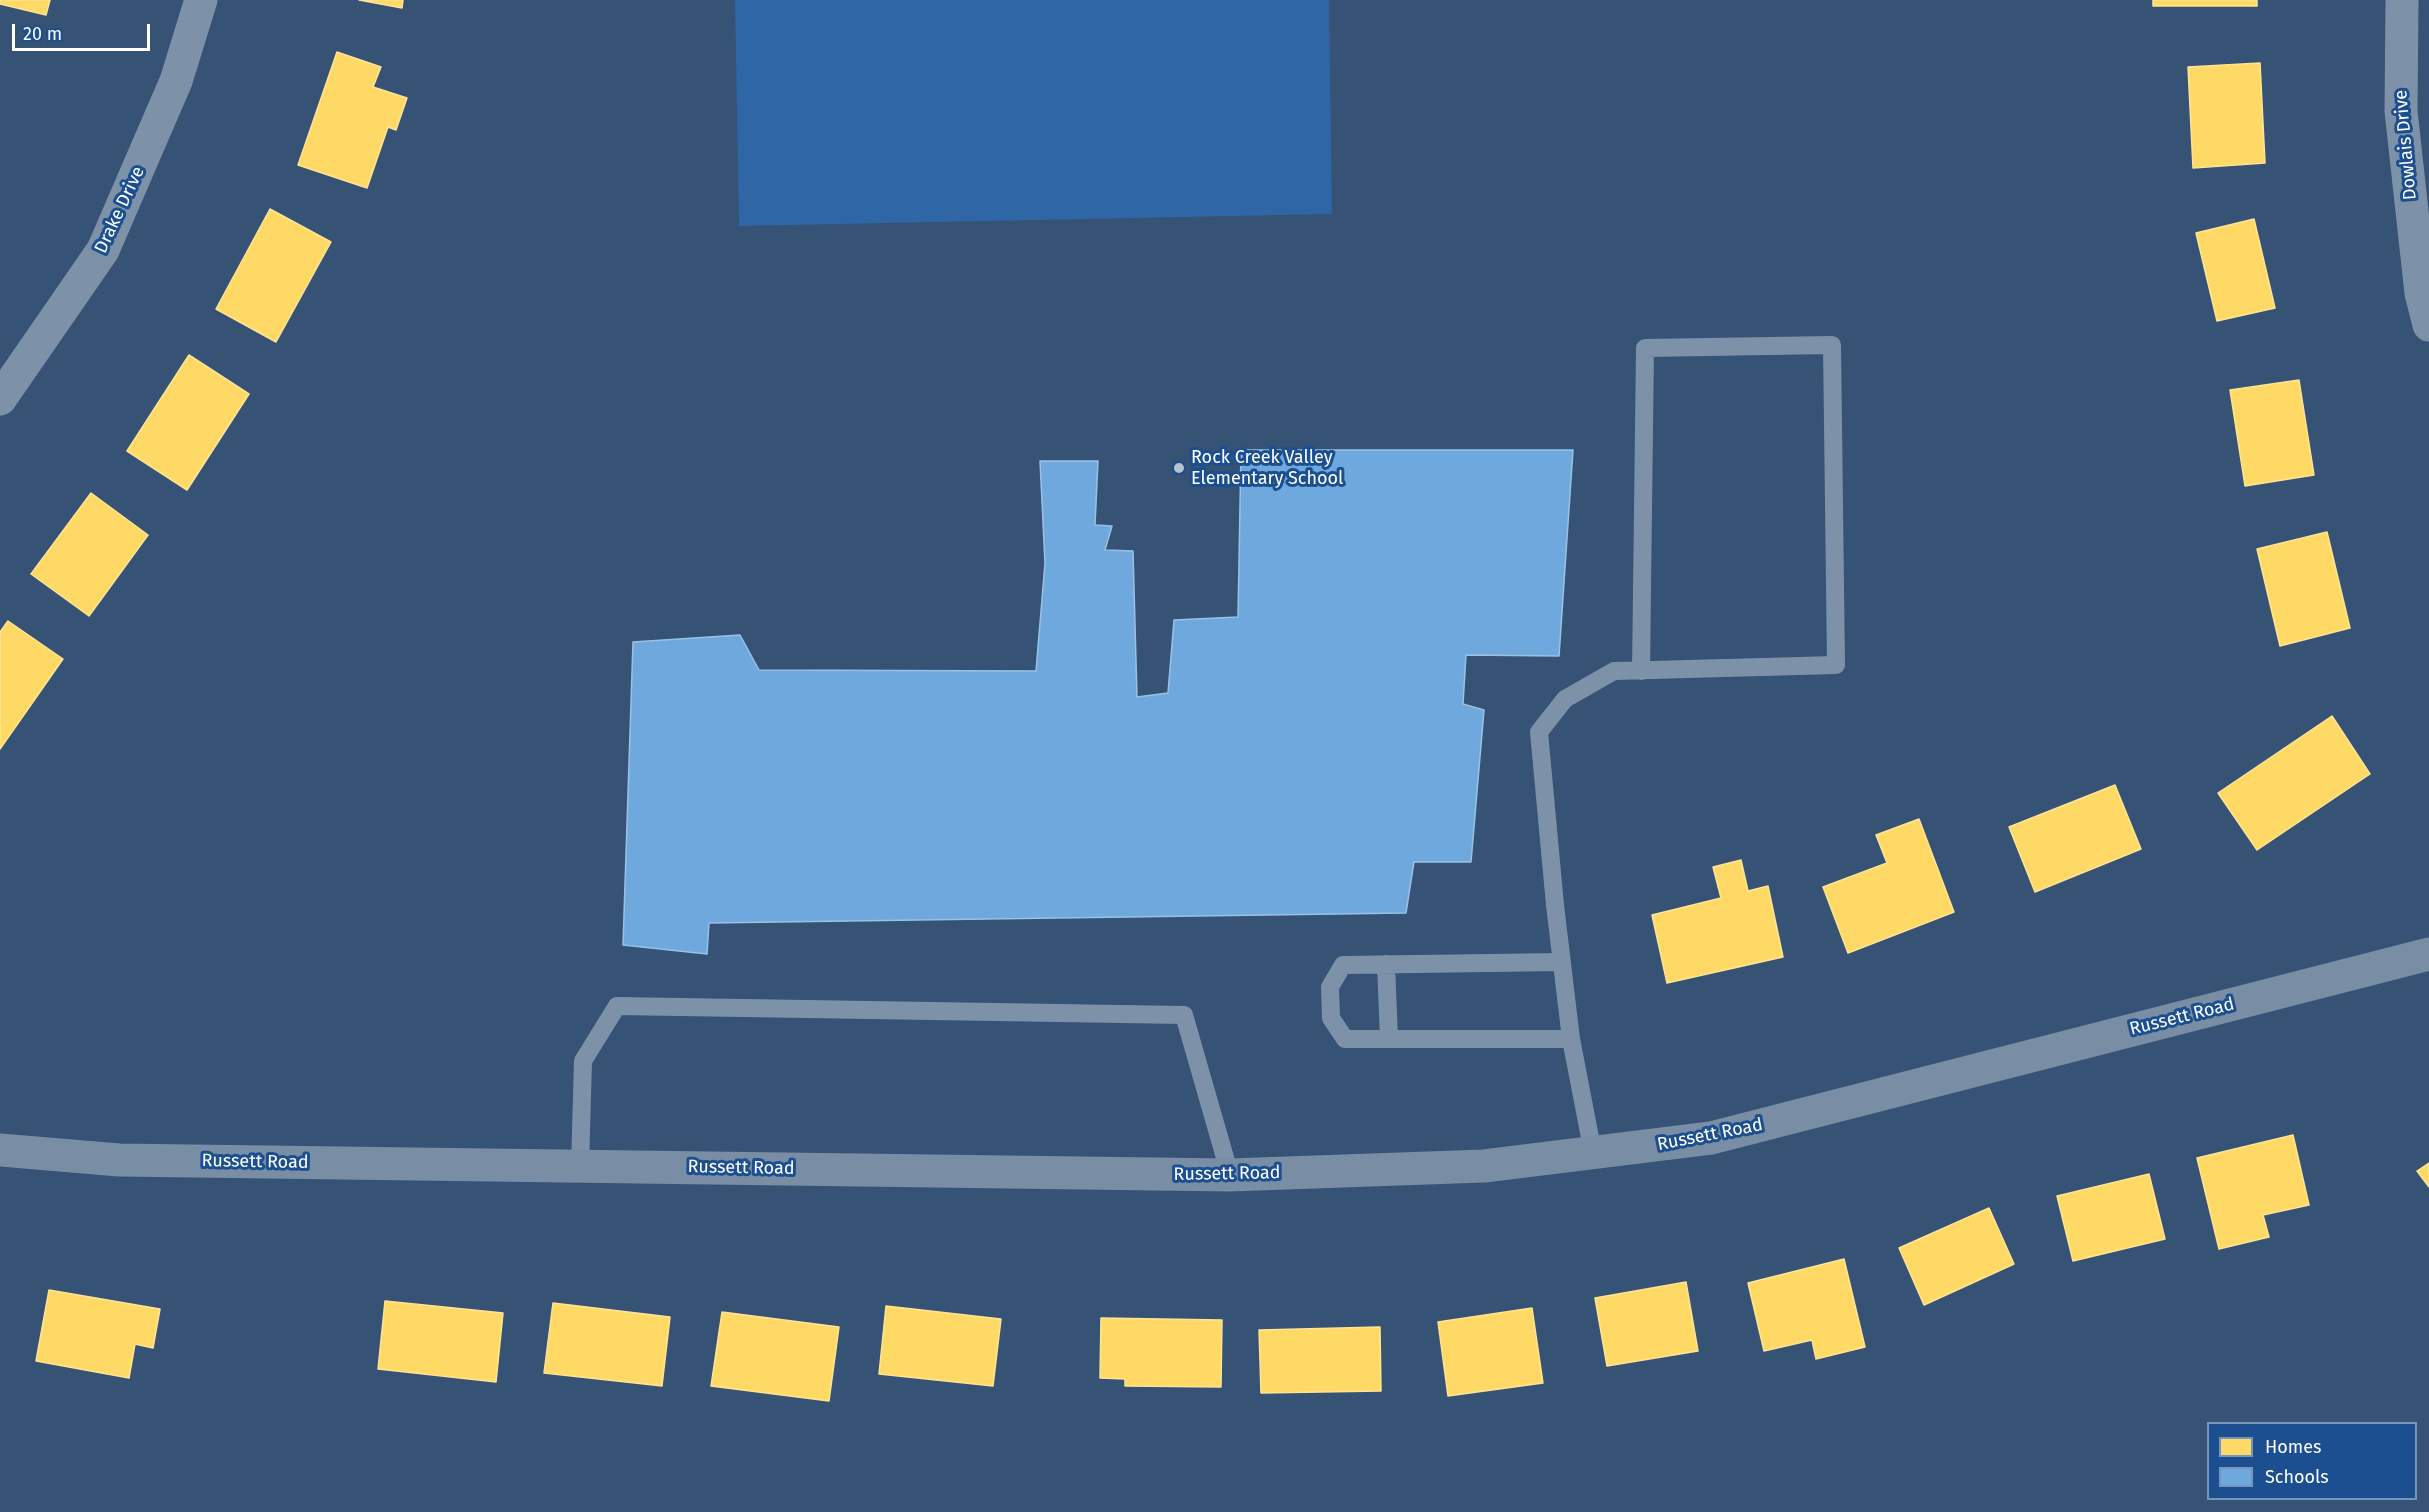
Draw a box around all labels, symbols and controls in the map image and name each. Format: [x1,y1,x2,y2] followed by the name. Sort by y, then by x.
[15,12,153,50] scale bar
[23,23,62,45] text: 20 m
[2390,89,2422,201] street label: Dowlais Drive
[90,163,150,257] street label: Drake Drive
[1191,447,1343,490] place label: Rock Creek Valley Elementary School
[1172,461,1186,475] marker: Rock Creek Valley Elementary School
[2127,994,2237,1040] street label: Russett Road
[1655,1114,1765,1156] street label: Russett Road
[201,1150,309,1174] street label: Russett Road
[687,1156,795,1180] street label: Russett Road
[1173,1162,1281,1186] street label: Russett Road
[2207,1422,2417,1500] legend
[2265,1436,2321,1458] text: Homes
[2265,1466,2329,1488] text: Schools

